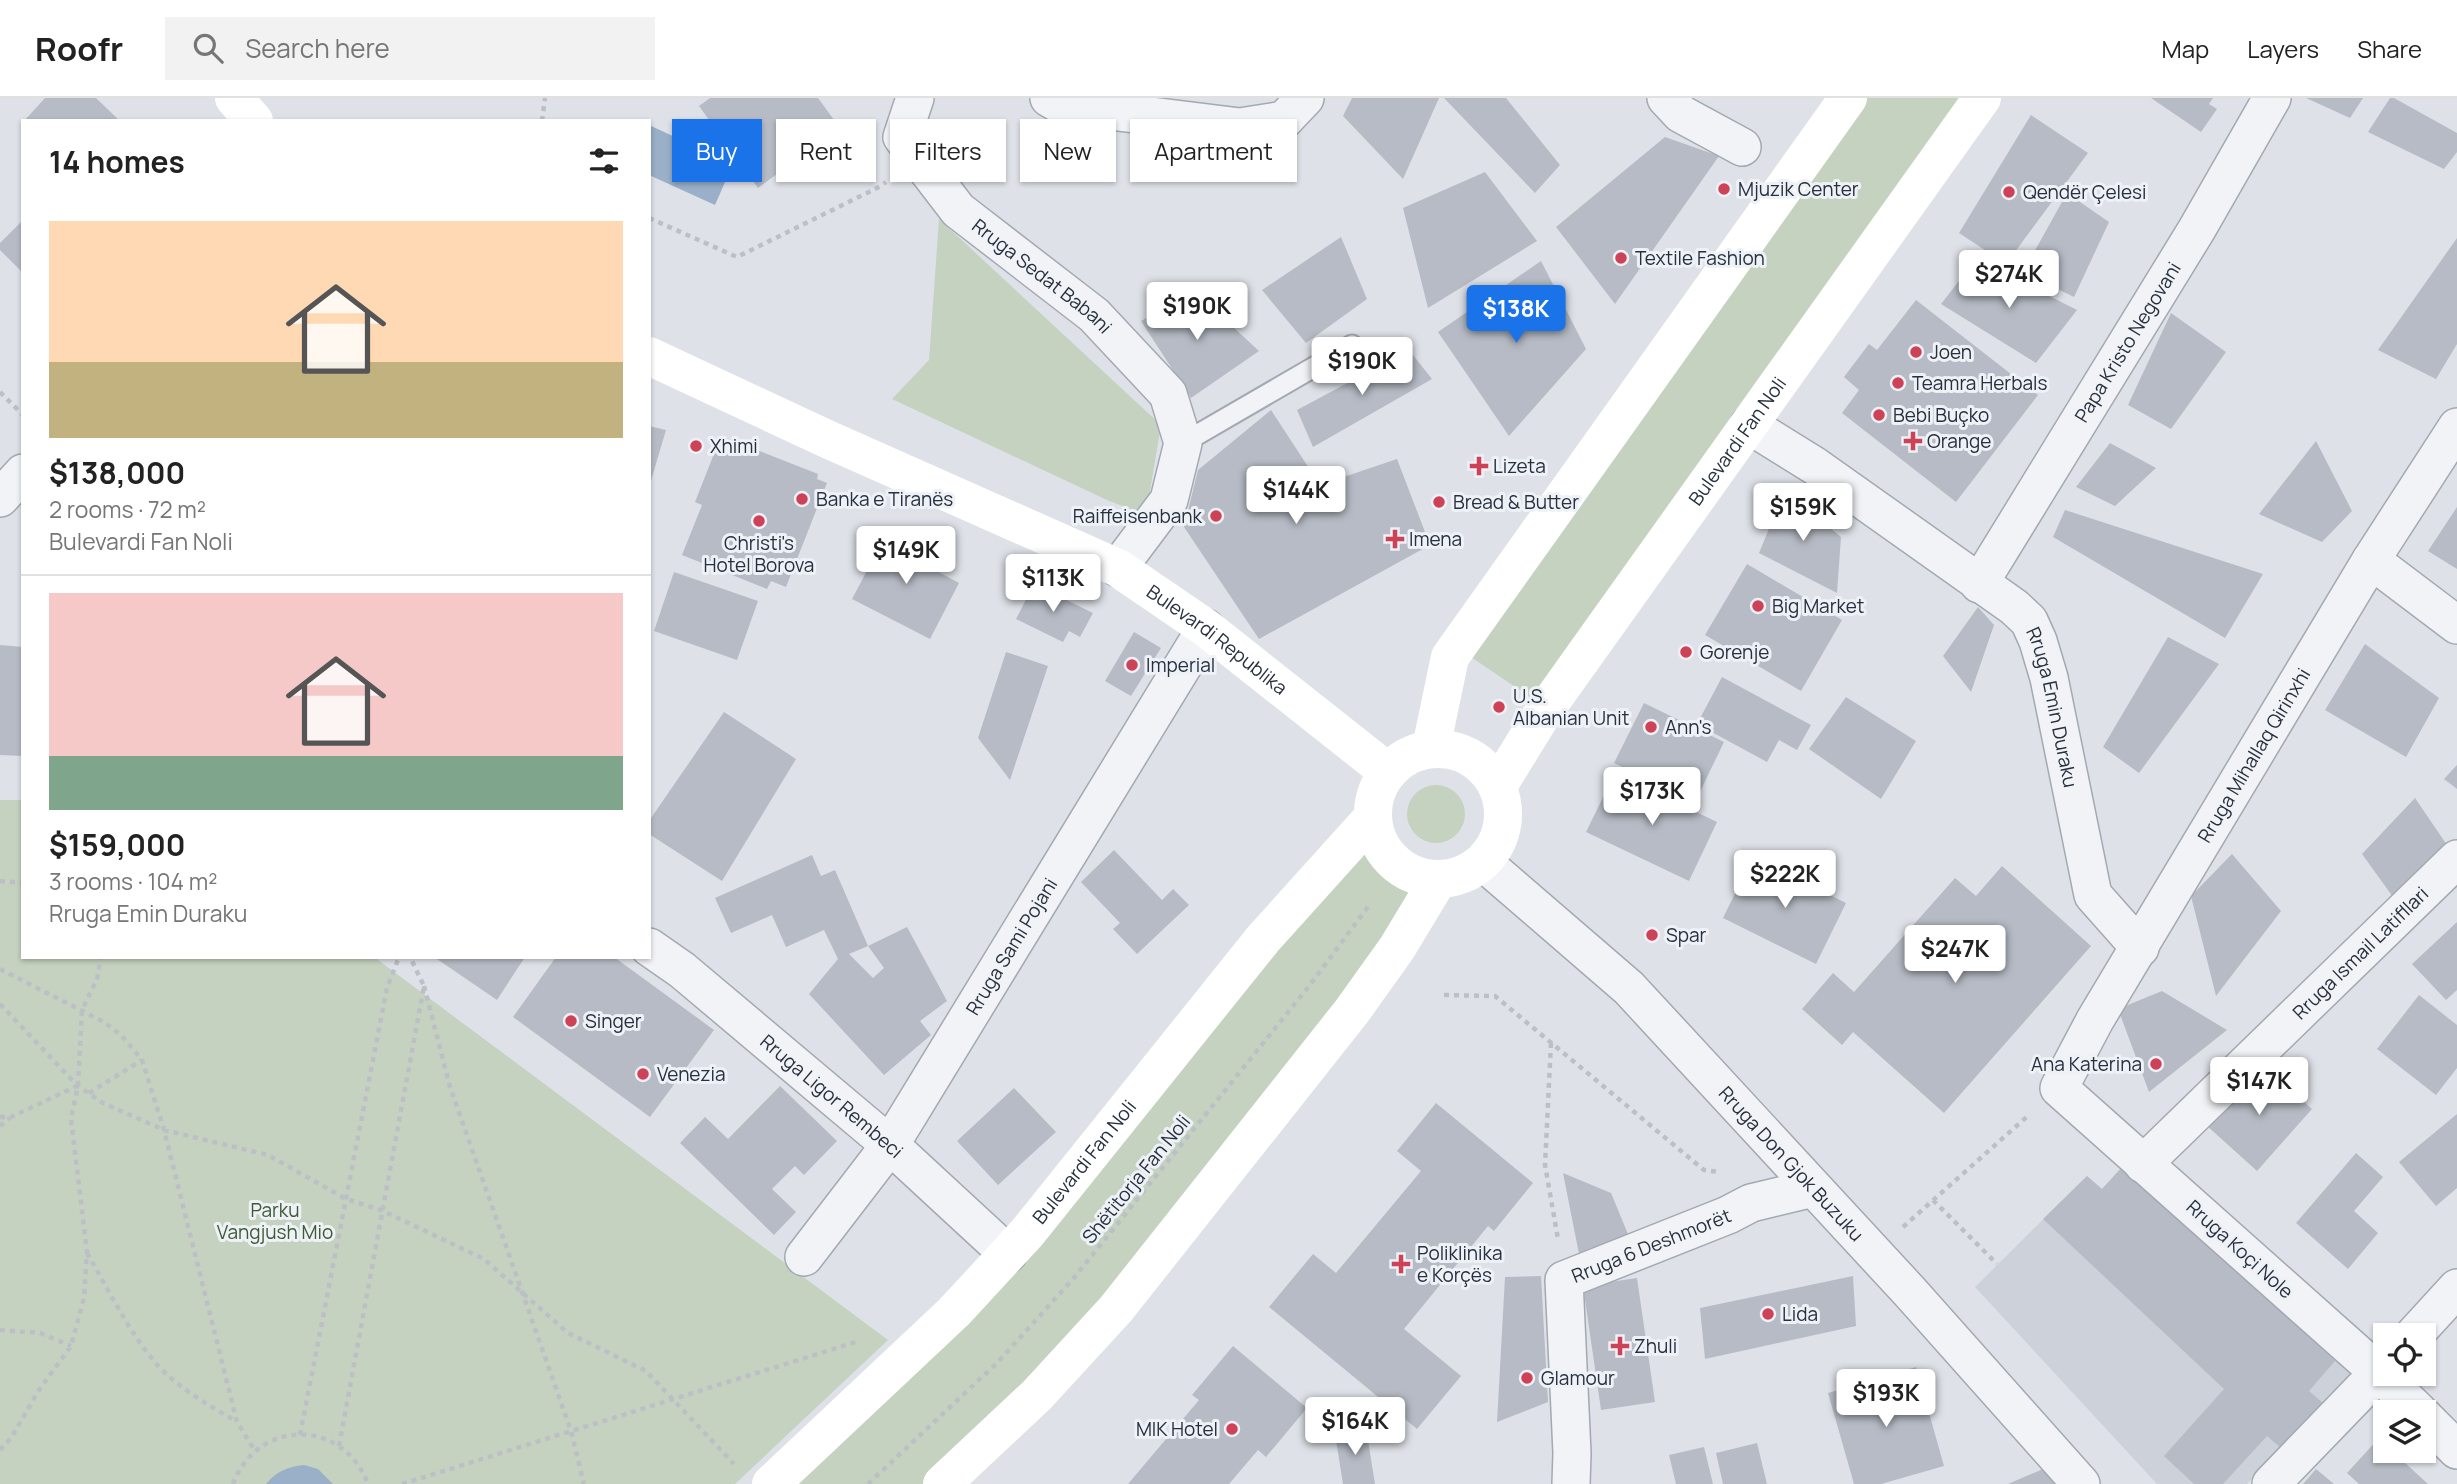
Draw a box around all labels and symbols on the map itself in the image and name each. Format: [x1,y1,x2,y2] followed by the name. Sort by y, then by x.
[1738,176,1859,202] place label: Mjuzik Center
[2023,179,2146,205] place label: Qendër Çelesi
[1716,181,1732,197] marker: Mjuzik Center
[2001,184,2017,200] marker: Qendër Çelesi
[967,213,1118,339] street label: Rruga Sedat Babani
[1635,245,1765,271] place label: Textile Fashion
[1613,250,1629,266] marker: Textile Fashion
[1960,250,2058,310] pin: $274K
[2068,257,2187,427] street label: Papa Kristo Negovani
[1148,282,1246,342] pin: $190K
[1467,286,1565,345] pin: $138K
[1313,338,1411,397] pin: $190K
[1930,339,1972,365] place label: Joen
[1908,344,1924,360] marker: Joen
[1912,370,2047,396] place label: Teamra Herbals
[1683,372,1792,510] street label: Bulevardi Fan Noli
[1890,375,1906,391] marker: Teamra Herbals
[1893,402,1989,428] place label: Bebi Buçko
[1871,407,1887,423] marker: Bebi Buçko
[1927,428,1991,454] place label: Orange
[710,433,758,459] place label: Xhimi
[1905,433,1921,449] marker: Orange
[688,438,704,454] marker: Xhimi
[1493,453,1546,479] place label: Lizeta
[1471,458,1487,474] marker: Lizeta
[1247,466,1345,526] pin: $144K
[1754,484,1852,543] pin: $159K
[816,486,953,512] place label: Banka e Tiranës
[1453,489,1579,515] place label: Bread & Butter
[794,491,810,507] marker: Banka e Tiranës
[1431,494,1447,510] marker: Bread & Butter
[1073,503,1203,529] place label: Raiffeisenbank
[1208,508,1224,524] marker: Raiffeisenbank
[751,513,767,529] marker: Christi's Hotel Borova
[857,526,955,586] pin: $149K
[1409,526,1462,552] place label: Imena
[704,530,814,578] place label: Christi's Hotel Borova
[1387,531,1403,547] marker: Imena
[1004,554,1102,614] pin: $113K
[1142,578,1293,701] street label: Bulevardi Republika
[1772,593,1864,619] place label: Big Market
[1750,598,1766,614] marker: Big Market
[2020,623,2084,790] street label: Rruga Emin Duraku
[1700,639,1769,665] place label: Gorenje
[1678,644,1694,660] marker: Gorenje
[1146,652,1215,678] place label: Imperial
[1124,657,1140,673] marker: Imperial
[2191,663,2316,847] street label: Rruga Mihallaq Qirinxhi
[1513,683,1629,731] place label: U.S. Albanian Unit
[1491,699,1507,715] marker: U.S. Albanian Unit
[1665,714,1711,740] place label: Ann's
[1643,719,1659,735] marker: Ann's
[1603,768,1701,827] pin: $173K
[1736,850,1834,910] pin: $222K
[960,873,1063,1020] street label: Rruga Sami Pojani
[2287,881,2434,1025] street label: Rruga Ismail Latifllari
[1666,922,1707,948] place label: Spar
[1906,926,2004,985] pin: $247K
[1644,927,1660,943] marker: Spar
[585,1008,642,1034] place label: Singer
[563,1013,579,1029] marker: Singer
[755,1028,909,1164] street label: Rruga Ligor Rembeci
[2031,1051,2142,1077] place label: Ana Katerina
[2148,1056,2164,1072] marker: Ana Katerina
[2210,1058,2308,1117] pin: $147K
[657,1061,726,1087] place label: Venezia
[635,1066,651,1082] marker: Venezia
[1713,1080,1870,1247] street label: Rruga Don Gjok Buzuku
[1026,1094,1142,1229] street label: Bulevardi Fan Noli
[1076,1109,1196,1249] street label: Shëtitorja Fan Noli
[2181,1194,2299,1304] street label: Rruga Koçi Nole
[217,1197,333,1245] park label: Parku Vangjush Mio
[1568,1202,1735,1289] street label: Rruga 6 Deshmorët
[1417,1240,1503,1288] place label: Poliklinika e Korçës
[1391,1254,1411,1274] marker: Poliklinika e Korçës
[1782,1301,1818,1327] place label: Lida
[1760,1306,1776,1322] marker: Lida
[1634,1333,1677,1359] place label: Zhuli
[1612,1338,1628,1354] marker: Zhuli
[1541,1365,1615,1391] place label: Glamour
[1519,1370,1535,1386] marker: Glamour
[1837,1370,1935,1429] pin: $193K
[1306,1398,1404,1457] pin: $164K
[1136,1416,1218,1442] place label: MIK Hotel
[1224,1421,1240,1437] marker: MIK Hotel

